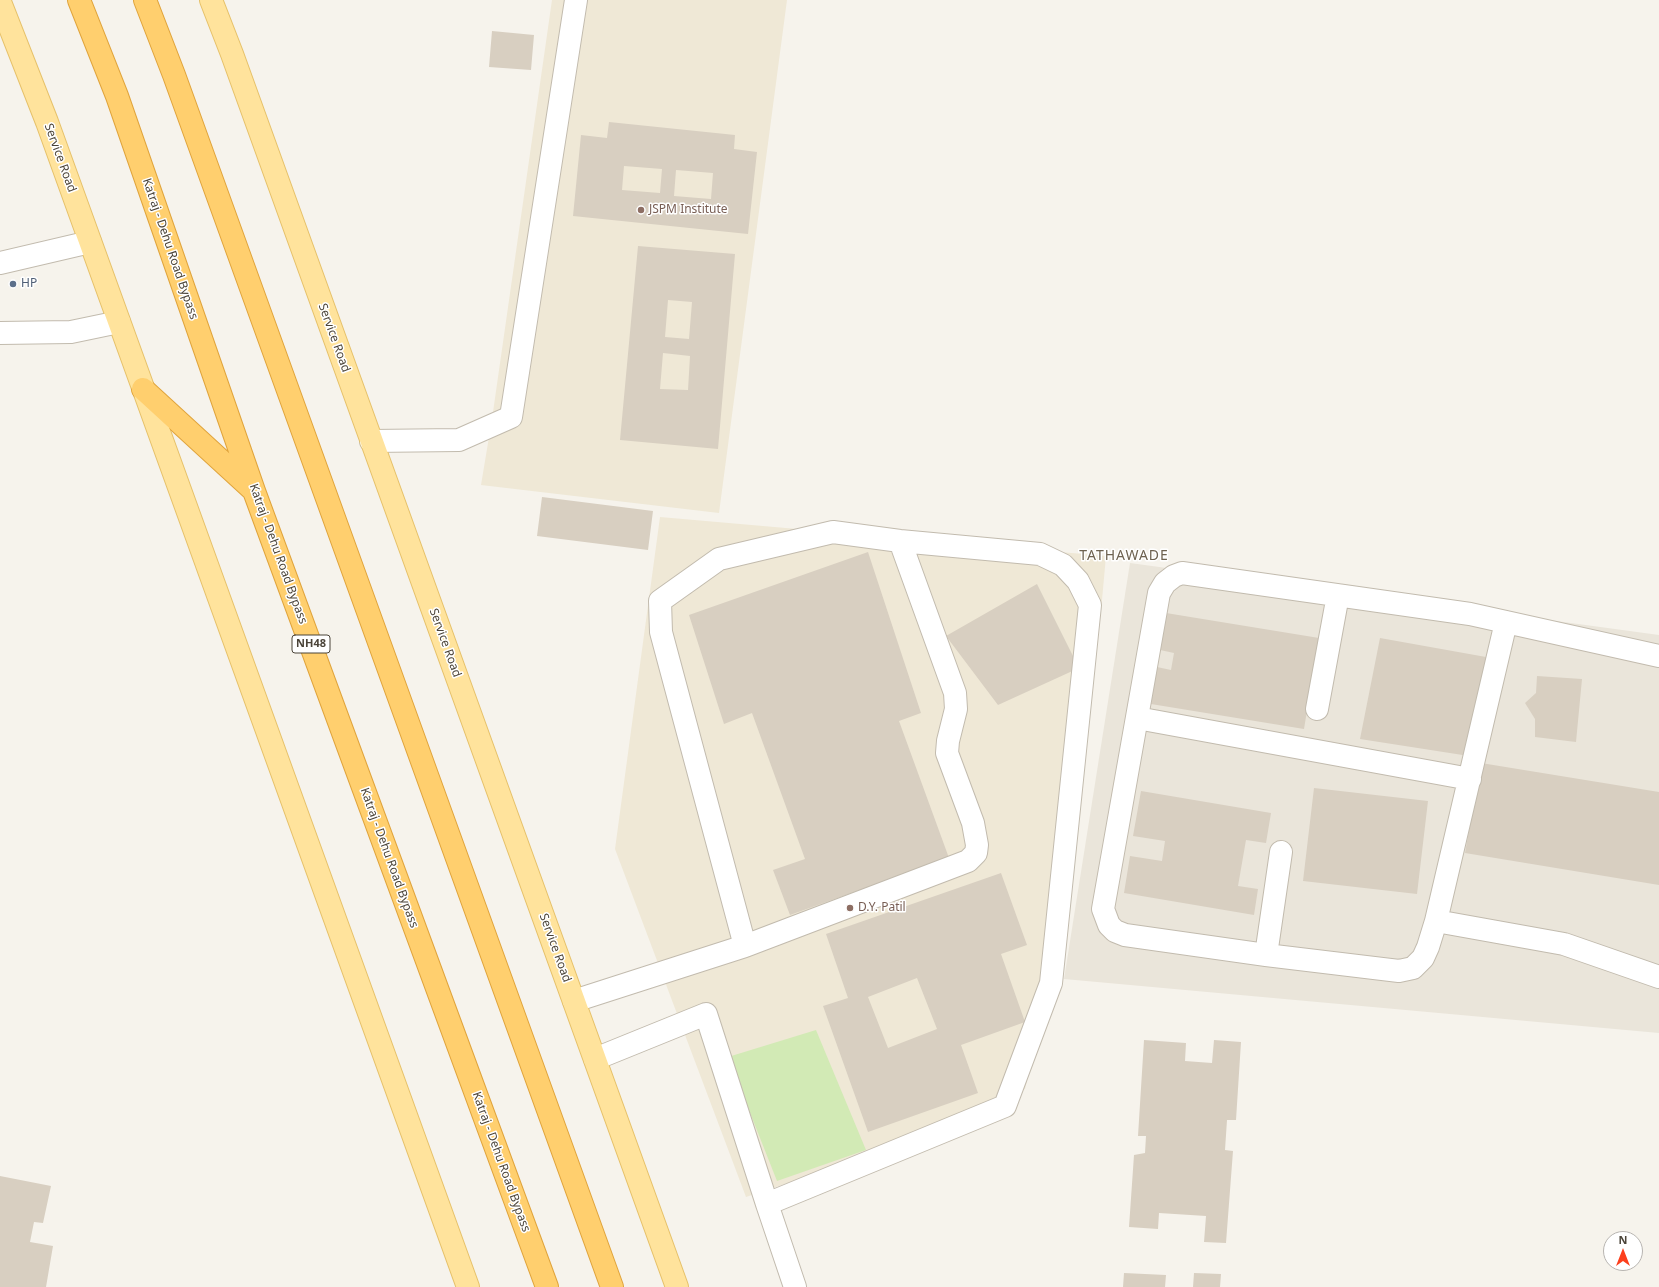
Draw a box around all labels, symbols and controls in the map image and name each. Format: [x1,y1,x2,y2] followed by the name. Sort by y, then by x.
[41,122,79,194] street label: Service Road
[139,177,201,321] street label: Katraj - Dehu Road Bypass
[649,203,728,217] place label: JSPM Institute
[636,205,646,215] marker: JSPM Institute
[21,277,37,291] place label: HP
[8,279,18,289] marker: HP
[315,302,353,374] street label: Service Road
[246,482,310,626] street label: Katraj - Dehu Road Bypass
[1079,548,1169,564] district label: TATHAWADE
[426,607,464,679] street label: Service Road
[292,635,330,653] road number: NH48
[357,786,421,930] street label: Katraj - Dehu Road Bypass
[858,901,906,915] place label: D.Y. Patil
[845,903,855,913] marker: D.Y. Patil
[536,912,574,984] street label: Service Road
[469,1090,533,1234] street label: Katraj - Dehu Road Bypass
[1603,1231,1643,1271] north arrow
[1619,1232,1627,1247] text: N

